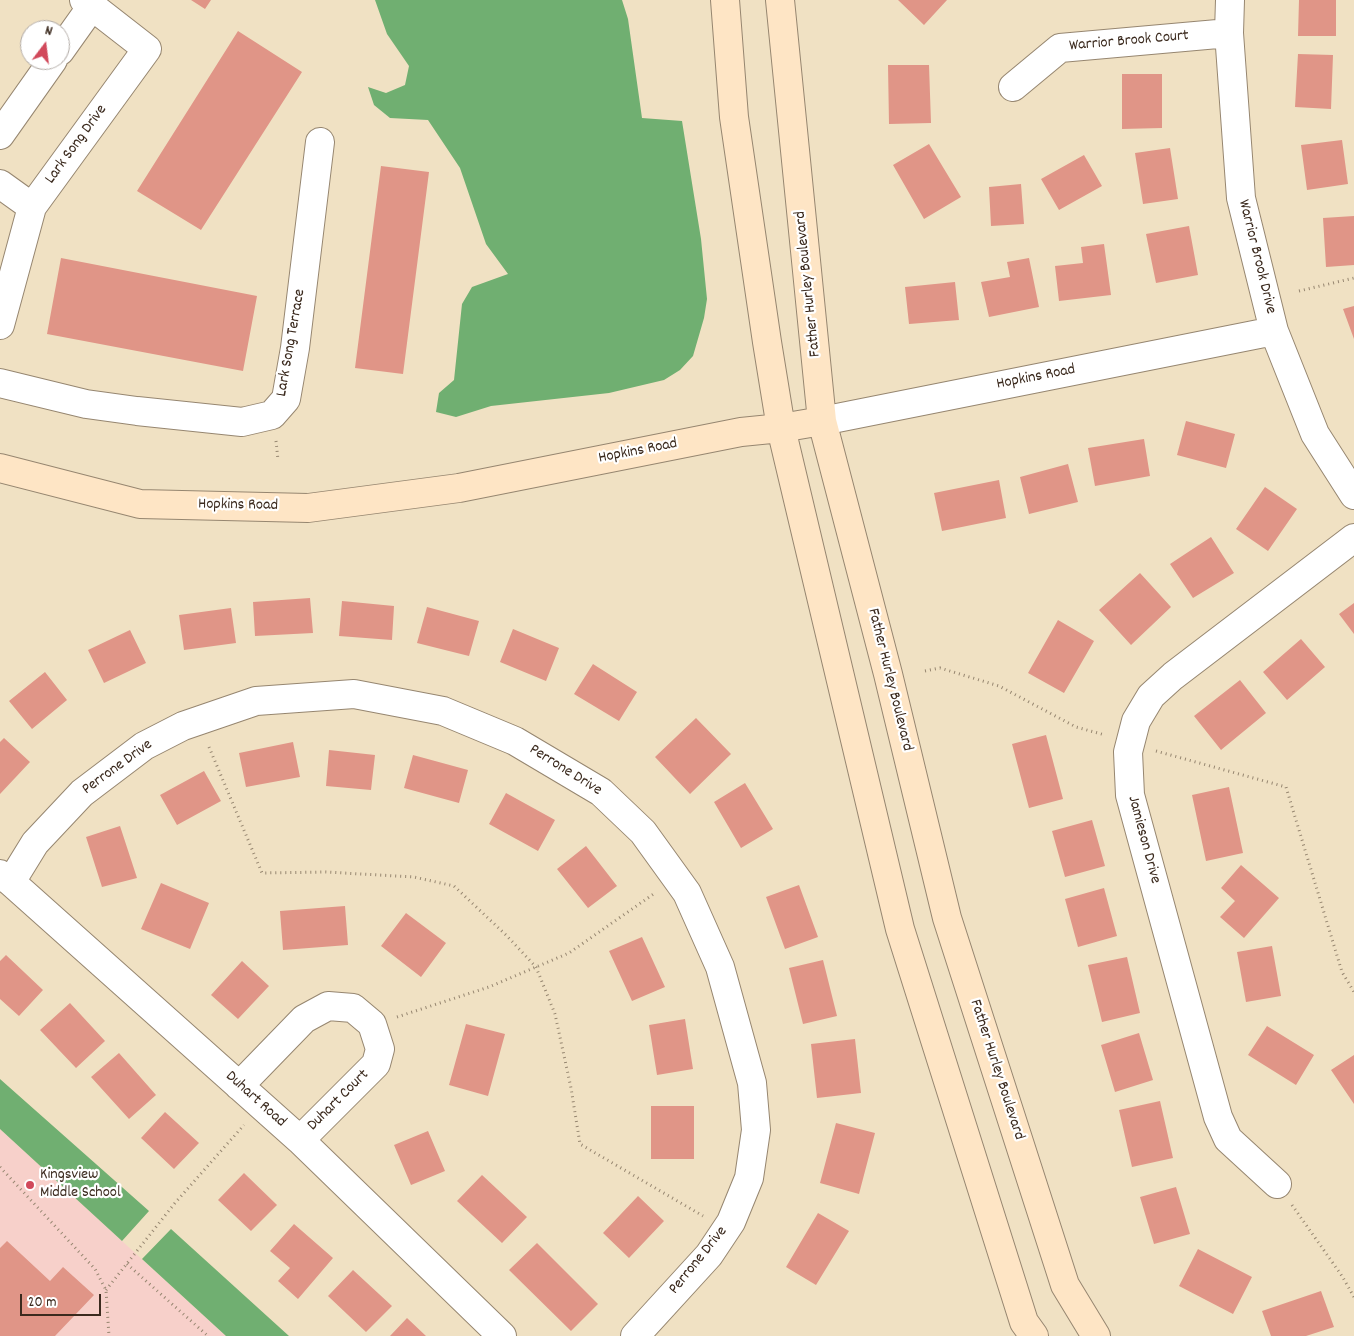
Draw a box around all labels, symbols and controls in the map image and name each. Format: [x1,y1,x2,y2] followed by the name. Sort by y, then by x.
[20,20,70,70] north arrow
[43,21,55,42] text: N
[1068,27,1190,57] street label: Warrior Brook Court
[42,102,112,188] street label: Lark Song Drive
[1233,198,1279,316] street label: Warrior Brook Drive
[792,210,826,358] street label: Father Hurley Boulevard
[273,288,311,398] street label: Lark Song Terrace
[995,361,1077,395] street label: Hopkins Road
[597,435,679,469] street label: Hopkins Road
[198,496,278,516] street label: Hopkins Road
[862,607,916,753] street label: Father Hurley Boulevard
[79,736,157,800] street label: Perrone Drive
[525,741,605,801] street label: Perrone Drive
[1122,794,1164,886] street label: Jamieson Drive
[964,997,1028,1143] street label: Father Hurley Boulevard
[304,1066,374,1136] street label: Duhart Court
[221,1068,289,1132] street label: Duhart Road
[40,1166,121,1204] place label: Kingsview Middle School
[24,1179,36,1191] marker: Kingsview Middle School
[666,1223,732,1299] street label: Perrone Drive
[22,1284,104,1316] scale bar
[28,1292,56,1314] text: 20 m

